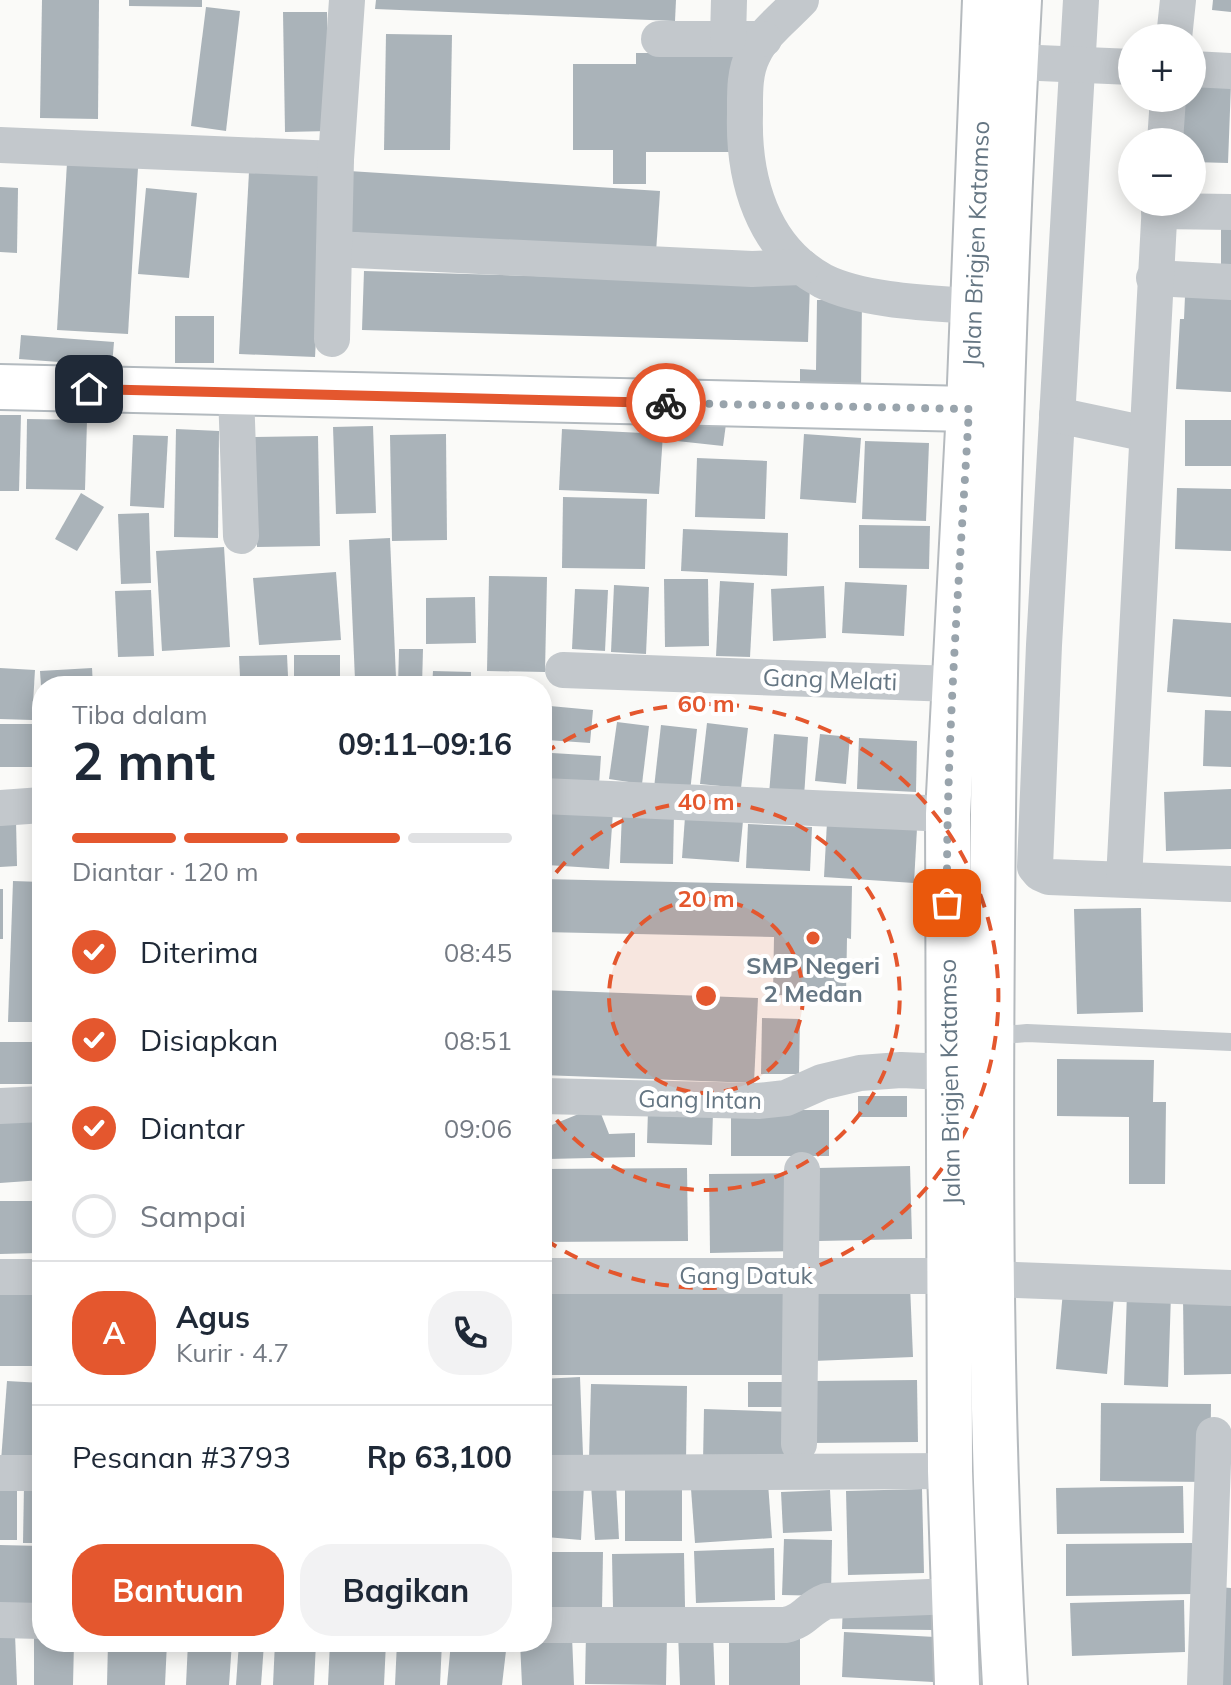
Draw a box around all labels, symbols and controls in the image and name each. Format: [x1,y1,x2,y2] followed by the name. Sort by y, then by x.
[1118,24,1206,216] map controls
[1118,24,1206,112] button: +
[956,120,995,367] street label: Jalan Brigjen Katamso
[1118,128,1206,216] button: −
[55,355,123,423] pin
[626,363,706,443] courier
[67,367,111,411] icon: home
[644,381,688,425] icon: bike
[762,662,898,696] street label: Gang Melati
[678,688,734,718] text: 60 m
[72,698,208,731] text: Tiba dalam
[338,725,512,763] text: 09:11–09:16
[72,728,215,793] text: 2 mnt
[678,786,734,816] text: 40 m
[72,855,259,888] text: Diantar · 120 m
[913,869,981,937] pin
[925,881,969,925] icon: bag
[678,883,734,913] text: 20 m
[804,929,822,947] marker: SMP Negeri 2 Medan
[72,930,116,974] icon: check
[140,933,259,971] text: Diterima
[444,936,512,969] text: 08:45
[746,950,880,1008] place label: SMP Negeri 2 Medan
[932,959,966,1205] street label: Jalan Brigjen Katamso
[692,982,720,1010] centre of rings
[72,1018,116,1062] icon: check
[140,1021,278,1059] text: Disiapkan
[444,1024,512,1057] text: 08:51
[638,1083,762,1115] street label: Gang Intan
[72,1106,116,1150] icon: check
[140,1109,245,1147] text: Diantar
[444,1112,512,1145] text: 09:06
[140,1197,246,1235] text: Sampai
[679,1260,813,1290] street label: Gang Datuk
[428,1291,512,1375] button: phone
[176,1298,250,1336] text: Agus
[103,1314,125,1352] text: A
[176,1336,289,1369] text: Kurir · 4.7
[72,1438,291,1476] text: Pesanan #3793
[367,1438,512,1476] text: Rp 63,100
[72,1544,284,1636] button: Bantuan
[300,1544,512,1636] button: Bagikan

